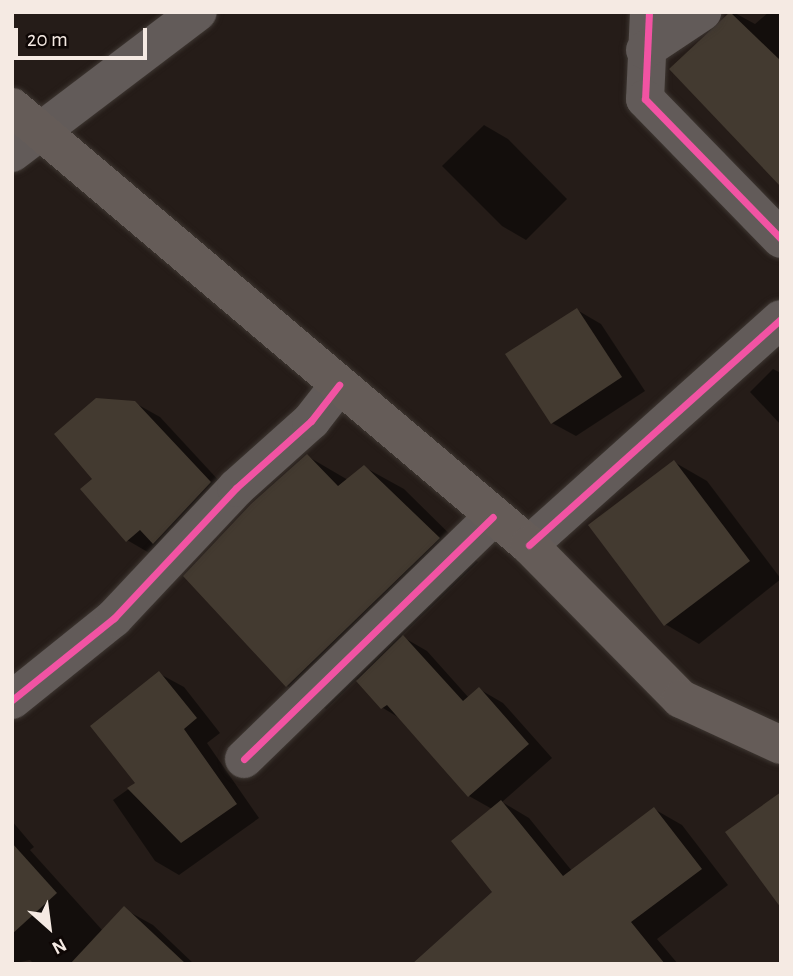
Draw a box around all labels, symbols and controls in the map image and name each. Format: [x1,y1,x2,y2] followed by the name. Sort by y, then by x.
[18,14,150,58] scale bar
[27,29,68,50] text: 20 m
[14,892,84,962] north arrow
[49,934,69,957] text: N

